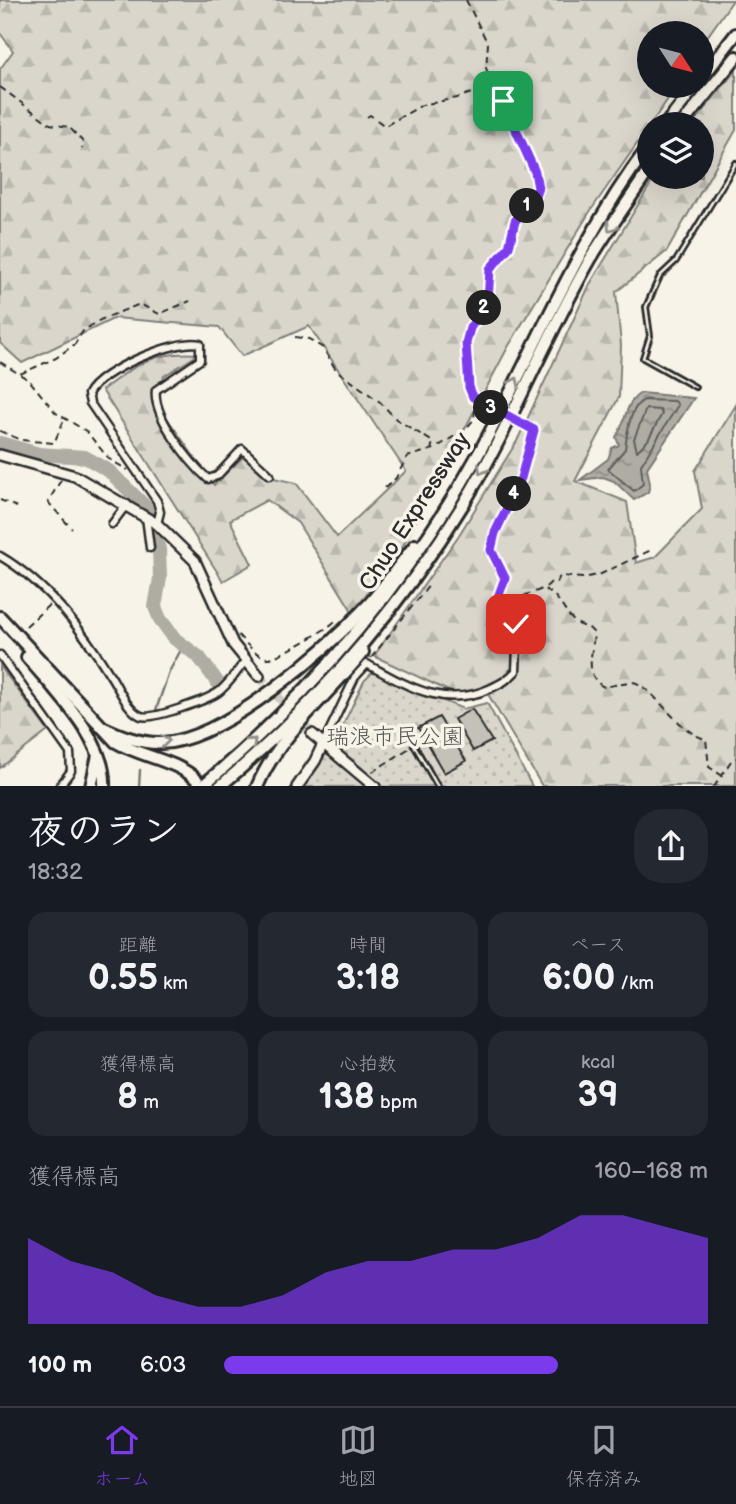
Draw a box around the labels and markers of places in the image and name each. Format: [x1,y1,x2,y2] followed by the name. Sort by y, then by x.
[473,71,533,131] pin
[510,188,544,224] pin: 1
[466,290,502,326] pin: 2
[474,390,508,426] pin: 3
[496,476,532,512] pin: 4
[486,594,546,654] pin

